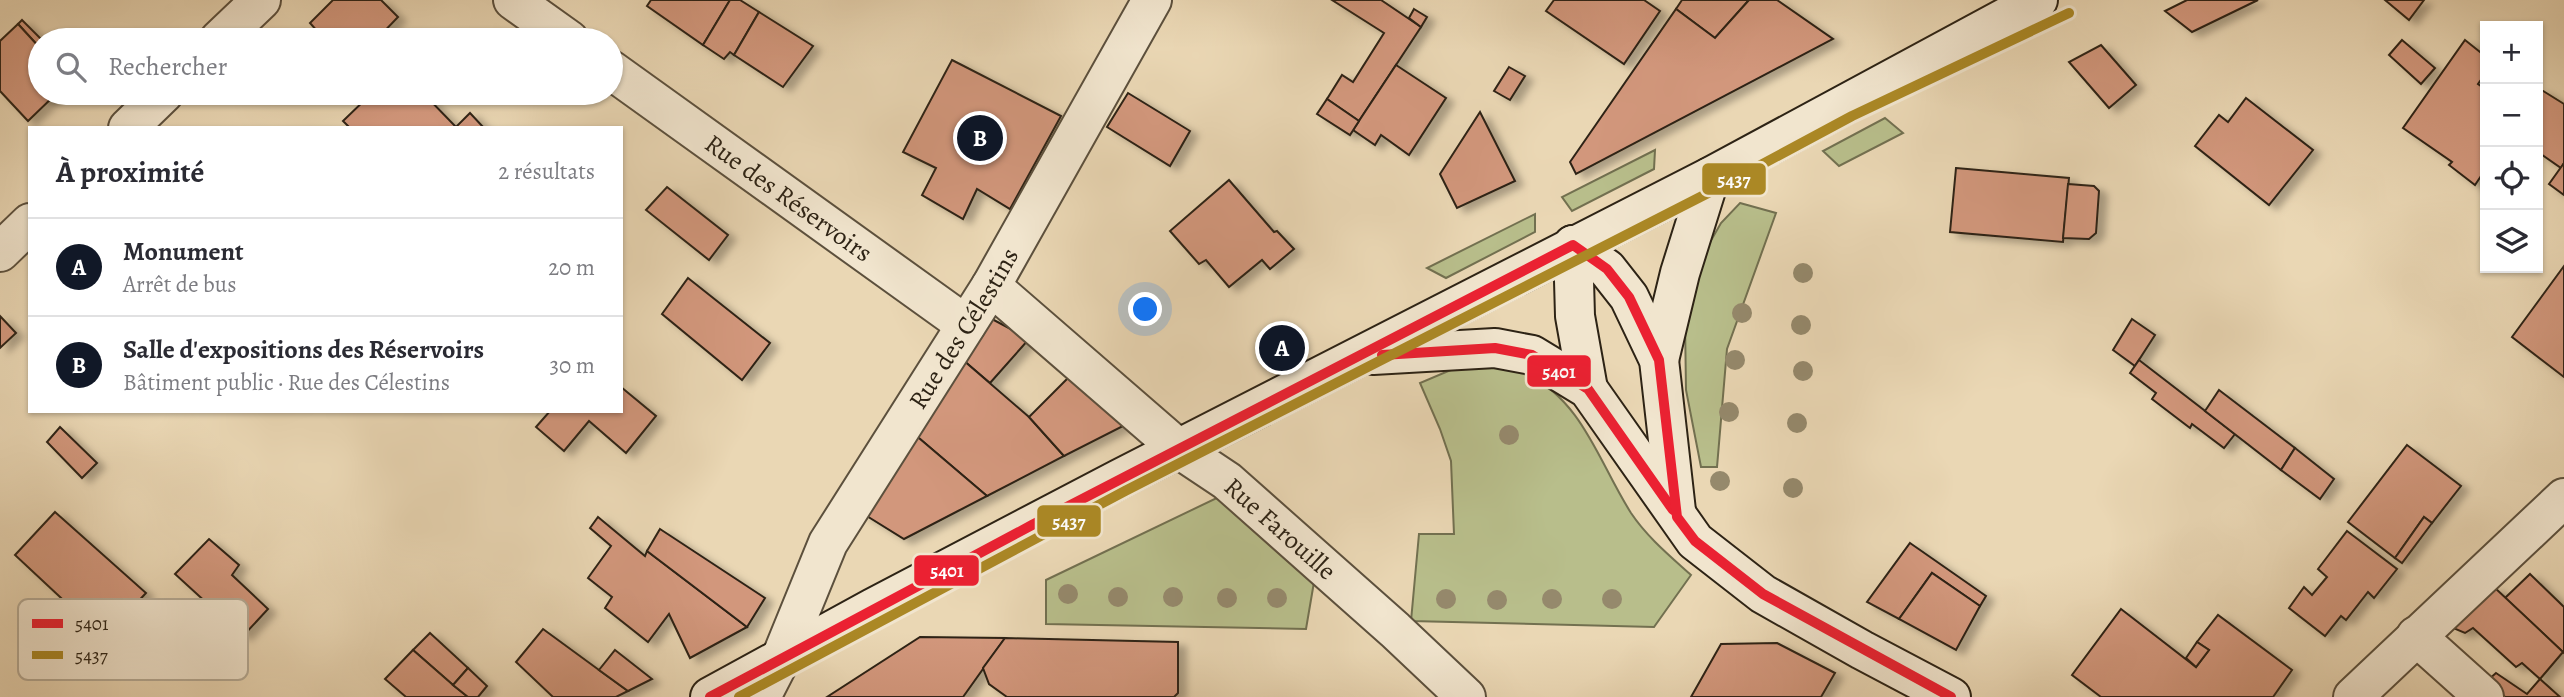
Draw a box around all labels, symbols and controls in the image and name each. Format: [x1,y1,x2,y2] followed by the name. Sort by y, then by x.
[2480,21,2543,273] map controls
[2480,21,2543,84] button: +
[28,28,623,105] search box
[52,48,90,86] icon: search
[108,49,228,84] text: Rechercher
[2480,84,2543,147] button: −
[957,112,1003,164] pin: B
[698,126,879,270] street label: Rue des Réservoirs
[2480,147,2543,210] button: locate
[56,152,204,192] text: À proximité
[498,156,595,187] text: 2 résultats
[1701,162,1767,196] line badge: 5437
[1717,167,1752,193] text: 5437
[2480,210,2543,273] button: layers
[123,234,244,269] text: Monument
[900,242,1027,416] street label: Rue des Célestins
[72,252,86,283] text: A
[548,252,595,283] text: 20 m
[123,269,236,300] text: Arrêt de bus
[1128,292,1162,326] your location
[1259,322,1305,374] pin: A
[123,332,484,367] text: Salle d'expositions des Réservoirs
[72,350,86,381] text: B
[549,350,595,381] text: 30 m
[1526,354,1592,388] line badge: 5401
[1542,359,1576,385] text: 5401
[123,367,450,398] text: Bâtiment public · Rue des Célestins
[1217,470,1344,588] street label: Rue Farouille
[1036,504,1102,538] line badge: 5437
[1052,509,1087,535] text: 5437
[913,554,980,587] line badge: 5401
[930,558,964,584] text: 5401
[18,599,248,680] legend
[75,611,109,637] text: 5401
[75,643,108,669] text: 5437

